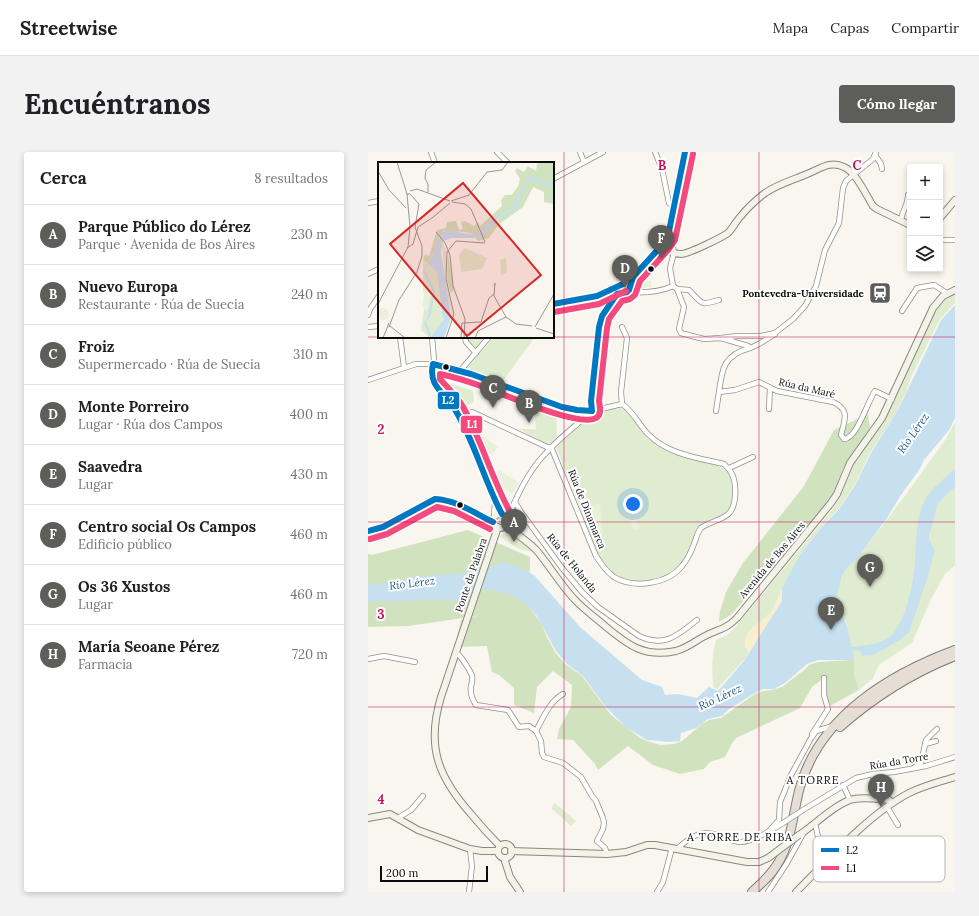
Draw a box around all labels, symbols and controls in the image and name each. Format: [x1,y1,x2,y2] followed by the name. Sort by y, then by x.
[20,16,117,40] text: Streetwise
[773,19,808,37] text: Mapa
[830,19,869,37] text: Capas
[891,19,959,37] text: Compartir
[839,85,955,123] button: Cómo llegar
[24,86,211,122] text: Encuéntranos
[658,157,667,174] text: B
[853,157,862,174] text: C
[378,162,554,338] inset map
[907,164,943,272] map controls
[907,164,943,200] button: +
[40,167,87,189] text: Cerca
[254,170,328,187] text: 8 resultados
[907,200,943,236] button: −
[78,217,251,236] text: Parque Público do Lérez
[648,225,674,258] pin: F
[49,226,57,243] text: A
[291,226,328,243] text: 230 m
[78,236,255,253] text: Parque · Avenida de Bos Aires
[907,236,943,272] button: layers
[612,255,638,288] pin: D
[646,264,656,274] unlabelled marker
[78,277,178,296] text: Nuevo Europa
[867,280,893,306] station icon: Pontevedra-Universidade
[49,286,57,303] text: B
[291,286,328,303] text: 240 m
[742,287,865,300] place label: Pontevedra-Universidade
[78,296,244,313] text: Restaurante · Rúa de Suecia
[78,337,115,356] text: Froiz
[49,346,57,363] text: C
[293,346,328,363] text: 310 m
[78,356,260,373] text: Supermercado · Rúa de Suecia
[441,362,451,372] unlabelled marker
[480,375,506,408] pin: C
[777,375,837,401] street label: Rúa da Maré
[516,390,542,423] pin: B
[437,391,460,410] line badge: L2
[442,393,454,407] text: L2
[78,397,189,416] text: Monte Porreiro
[48,406,58,423] text: D
[290,406,328,423] text: 400 m
[894,410,932,456] water label: Río Lérez
[460,415,483,434] line badge: L1
[78,416,223,433] text: Lugar · Rúa dos Campos
[466,417,478,431] text: L1
[378,421,385,438] text: 2
[78,457,142,476] text: Saavedra
[49,466,57,483] text: E
[291,466,328,483] text: 430 m
[565,467,609,551] street label: Rúa de Dinamarca
[78,476,113,493] text: Lugar
[623,494,643,514] your location
[455,500,465,510] unlabelled marker
[501,509,527,542] pin: A
[78,517,256,536] text: Centro social Os Campos
[736,519,808,602] street label: Avenida de Bos Aires
[49,526,57,543] text: F
[290,526,328,543] text: 460 m
[544,531,600,595] street label: Rúa de Holanda
[78,536,172,553] text: Edificio público
[452,536,490,614] street label: Ponte da Palabra
[857,554,883,587] pin: G
[388,573,436,593] water label: Río Lérez
[78,577,170,596] text: Os 36 Xustos
[48,586,58,603] text: G
[290,586,328,603] text: 460 m
[78,596,113,613] text: Lugar
[818,597,844,630] pin: E
[377,606,385,623] text: 3
[78,637,219,656] text: María Seoane Pérez
[48,646,58,663] text: H
[292,646,328,663] text: 720 m
[78,656,133,673] text: Farmacia
[696,681,744,713] water label: Río Lérez
[869,749,930,773] street label: Rúa da Torre
[785,773,840,787] district label: A TORRE
[868,774,894,807] pin: H
[377,791,385,808] text: 4
[686,830,793,844] district label: A TORRE DE RIBA
[813,836,945,882] legend
[846,843,858,857] text: L2
[846,861,856,875] text: L1
[380,864,488,883] scale bar
[386,866,418,880] text: 200 m

